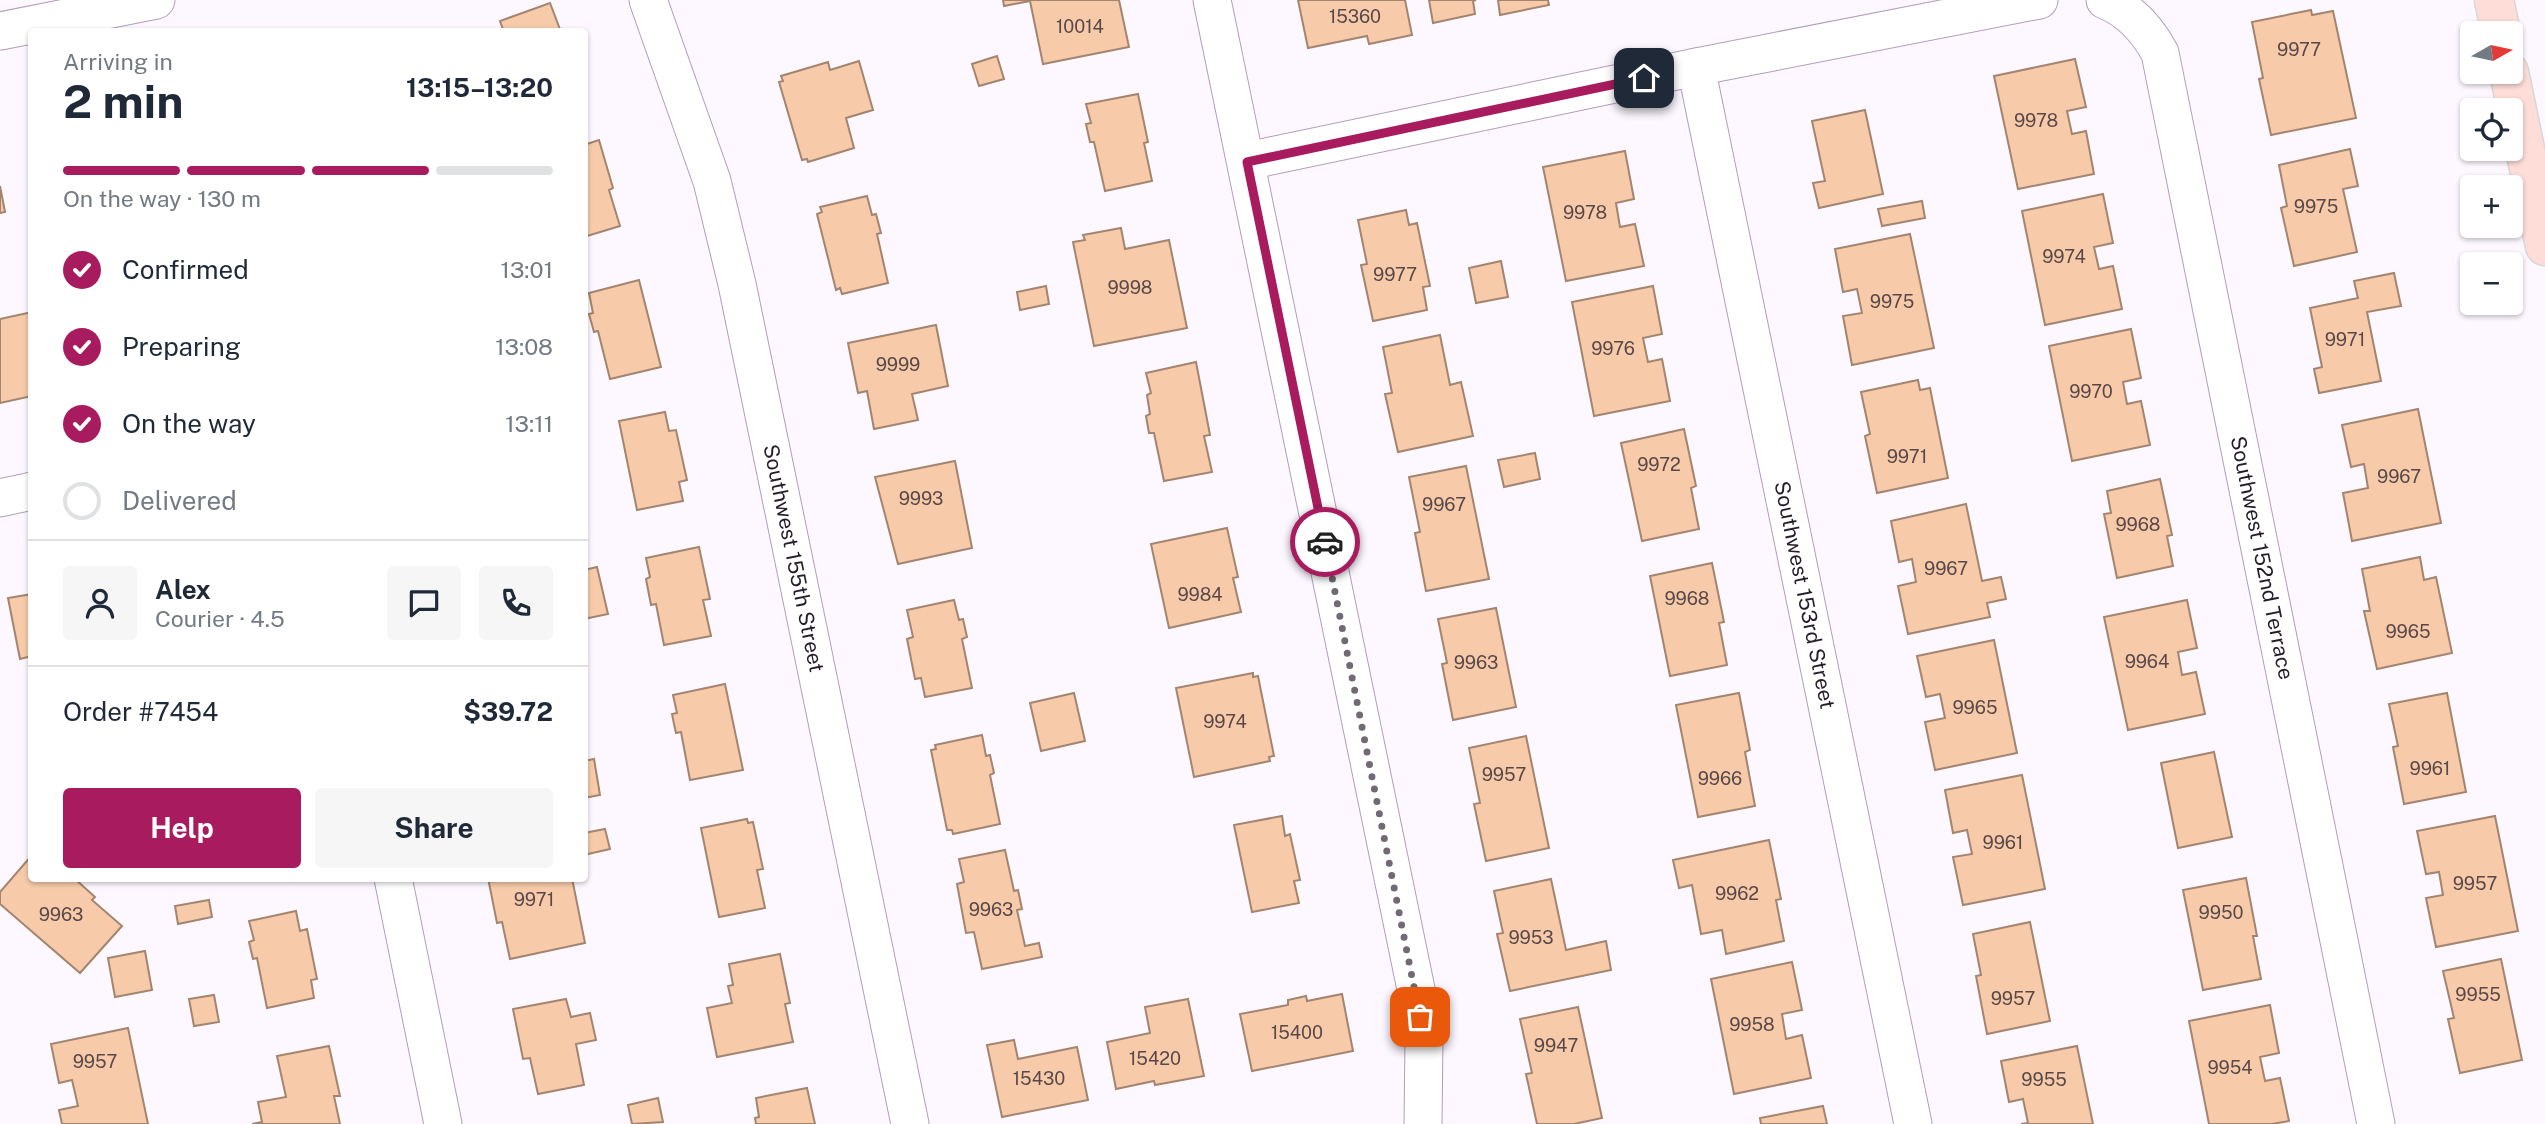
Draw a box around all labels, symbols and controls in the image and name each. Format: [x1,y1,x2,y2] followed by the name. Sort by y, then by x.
[1329,6,1381,27] house number: 15360
[1056,16,1104,37] house number: 10014
[2460,21,2524,84] north arrow
[2460,21,2523,315] map controls
[2277,39,2321,60] house number: 9977
[63,48,173,75] text: Arriving in
[1614,48,1674,108] pin
[1625,59,1663,97] icon: home
[406,72,553,103] text: 13:15–13:20
[63,74,183,128] text: 2 min
[2460,98,2523,161] button: locate
[2014,110,2058,131] house number: 9978
[2460,175,2523,238] button: +
[63,185,261,212] text: On the way · 130 m
[2294,196,2338,217] house number: 9975
[1563,202,1607,223] house number: 9978
[2042,246,2086,267] house number: 9974
[63,251,101,289] icon: check
[2460,252,2523,315] button: −
[122,254,249,285] text: Confirmed
[501,256,553,283] text: 13:01
[1373,264,1417,285] house number: 9977
[1107,277,1153,298] house number: 9998
[1870,291,1914,312] house number: 9975
[63,328,101,366] icon: check
[2325,329,2365,350] house number: 9971
[122,331,241,362] text: Preparing
[495,333,553,360] text: 13:08
[1591,338,1635,359] house number: 9976
[876,354,920,375] house number: 9999
[2069,381,2113,402] house number: 9970
[63,405,101,443] icon: check
[122,408,256,439] text: On the way
[505,410,553,437] text: 13:11
[2226,434,2299,682] street label: Southwest 152nd Terrace
[758,442,830,674] street label: Southwest 155th Street
[1887,446,1927,467] house number: 9971
[1637,454,1681,475] house number: 9972
[2377,466,2421,487] house number: 9967
[1769,479,1840,711] street label: Southwest 153rd Street
[122,485,237,516] text: Delivered
[899,488,943,509] house number: 9993
[1422,494,1466,515] house number: 9967
[1290,507,1360,577] courier
[2116,514,2161,535] house number: 9968
[1306,523,1344,561] icon: car
[1924,558,1968,579] house number: 9967
[63,566,137,640] button: person
[387,566,461,640] button: chat
[479,566,553,640] button: phone
[155,574,211,605] text: Alex
[1177,584,1223,605] house number: 9984
[1665,588,1710,609] house number: 9968
[155,605,285,632] text: Courier · 4.5
[2386,621,2430,642] house number: 9965
[2125,651,2169,672] house number: 9964
[1454,652,1498,673] house number: 9963
[63,696,218,727] text: Order #7454
[463,696,553,727] text: $39.72
[1953,697,1997,718] house number: 9965
[1203,711,1247,732] house number: 9974
[2410,758,2450,779] house number: 9961
[1482,764,1526,785] house number: 9957
[1698,768,1742,789] house number: 9966
[63,788,301,868] button: Help
[315,788,553,868] button: Share
[1983,832,2023,853] house number: 9961
[2453,873,2497,894] house number: 9957
[1715,883,1759,904] house number: 9962
[514,889,554,910] house number: 9971
[969,899,1013,920] house number: 9963
[2199,902,2243,923] house number: 9950
[39,904,83,925] house number: 9963
[1508,927,1554,948] house number: 9953
[2455,984,2501,1005] house number: 9955
[1390,987,1450,1047] pin
[1991,988,2035,1009] house number: 9957
[1401,998,1439,1036] icon: bag
[1729,1014,1775,1035] house number: 9958
[1271,1022,1323,1043] house number: 15400
[1534,1035,1578,1056] house number: 9947
[1129,1048,1181,1069] house number: 15420
[73,1051,117,1072] house number: 9957
[2207,1057,2253,1078] house number: 9954
[1013,1068,1065,1089] house number: 15430
[2021,1069,2067,1090] house number: 9955

